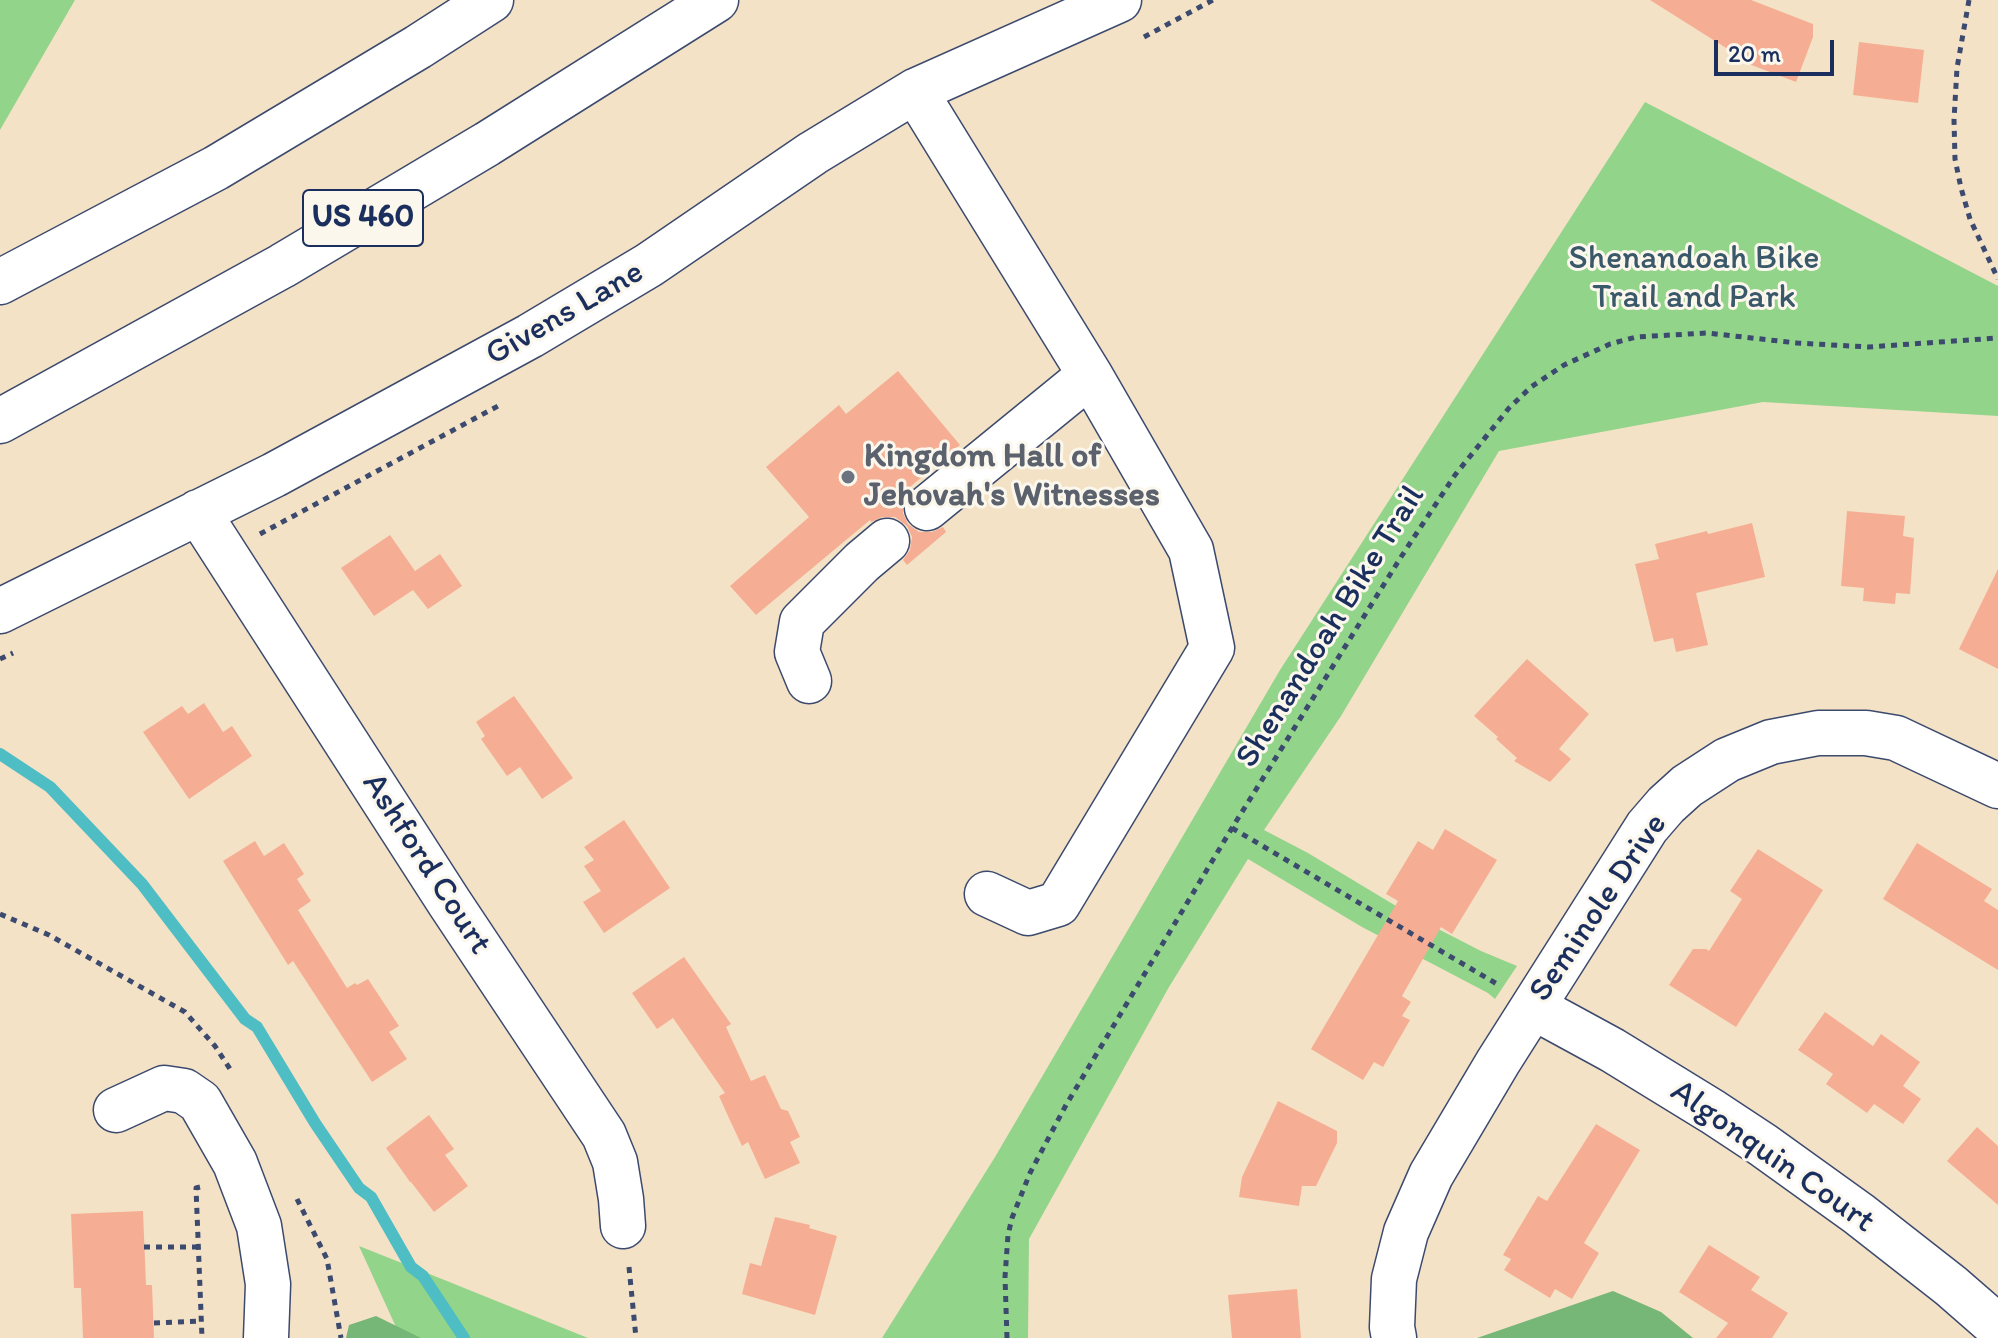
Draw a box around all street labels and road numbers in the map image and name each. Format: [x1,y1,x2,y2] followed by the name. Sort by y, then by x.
[303,190,423,246] road number: US 460
[479,252,651,376] street label: Givens Lane
[1228,478,1434,776] street label: Shenandoah Bike Trail
[352,766,500,962] street label: Ashford Court
[1521,806,1677,1010] street label: Seminole Drive
[1662,1072,1882,1242] street label: Algonquin Court

